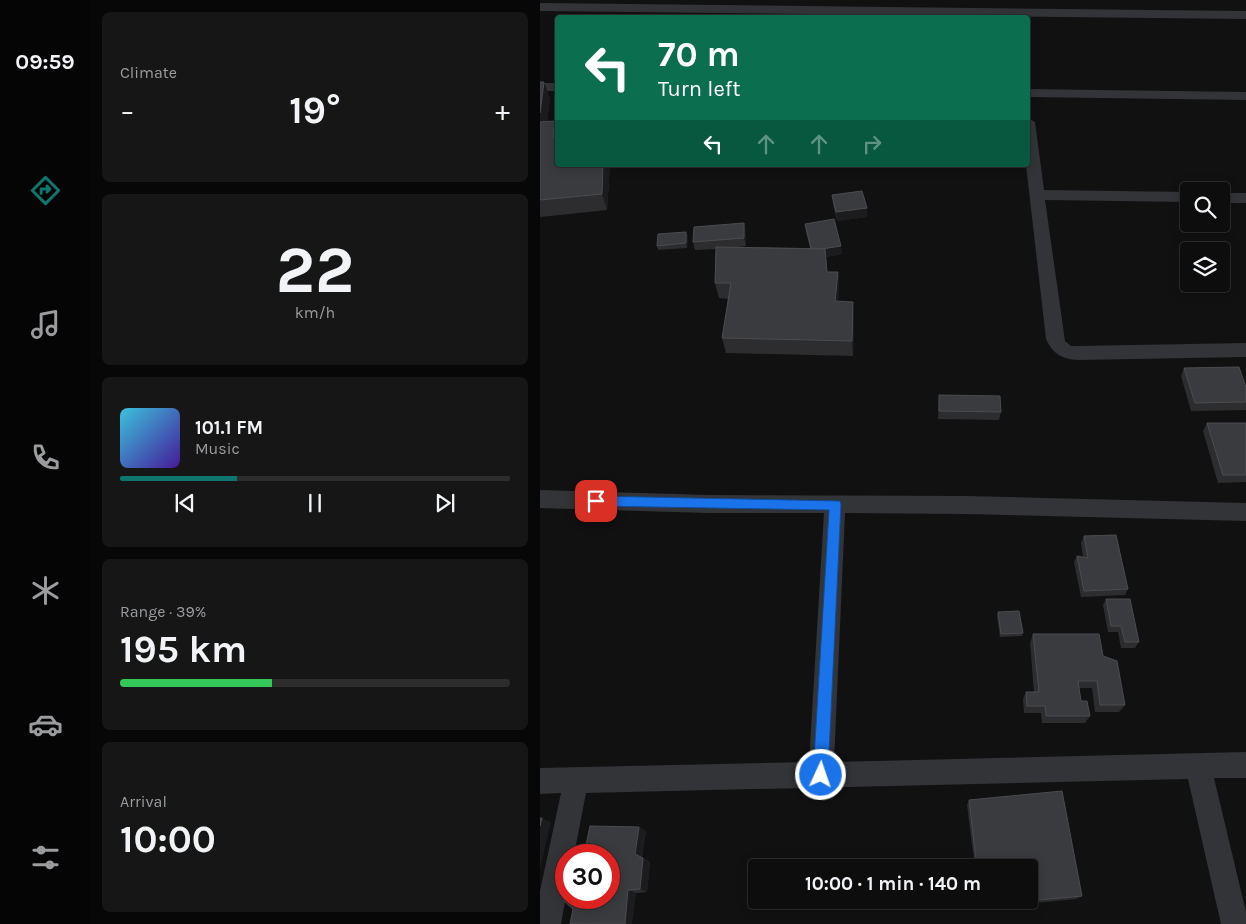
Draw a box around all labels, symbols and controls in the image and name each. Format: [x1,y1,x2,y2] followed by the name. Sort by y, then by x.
[658,34,740,75] text: 70 m
[575,35,640,100] icon: left
[15,49,75,75] text: 09:59
[120,63,177,82] text: Climate
[658,76,741,102] text: Turn left
[289,88,341,133] text: 19°
[120,94,135,127] text: −
[495,94,510,127] text: +
[699,130,727,158] icon: left
[752,130,780,158] icon: ahead
[805,130,833,158] icon: ahead
[858,130,886,158] icon: right
[28,173,63,208] icon: directions
[1180,182,1230,292] map controls
[1180,182,1230,232] button: search
[276,232,354,308] text: 22
[1180,242,1230,292] button: layers
[295,303,335,322] text: km/h
[28,307,63,342] icon: music
[195,417,263,439] text: 101.1 FM
[195,439,240,458] text: Music
[28,440,63,475] icon: phone
[575,480,617,522] pin
[582,487,610,515] icon: arrive
[171,489,199,517] icon: previous
[301,489,329,517] icon: pause
[431,489,459,517] icon: next
[28,573,63,608] icon: climate
[120,602,206,621] text: Range · 39%
[120,627,247,672] text: 195 km
[28,707,63,742] icon: car
[794,748,846,800] position arrow
[120,792,167,811] text: Arrival
[120,817,216,862] text: 10:00
[28,840,63,875] icon: filters
[555,844,620,909] speed limit sign: 30
[805,873,981,895] text: 10:00 · 1 min · 140 m

